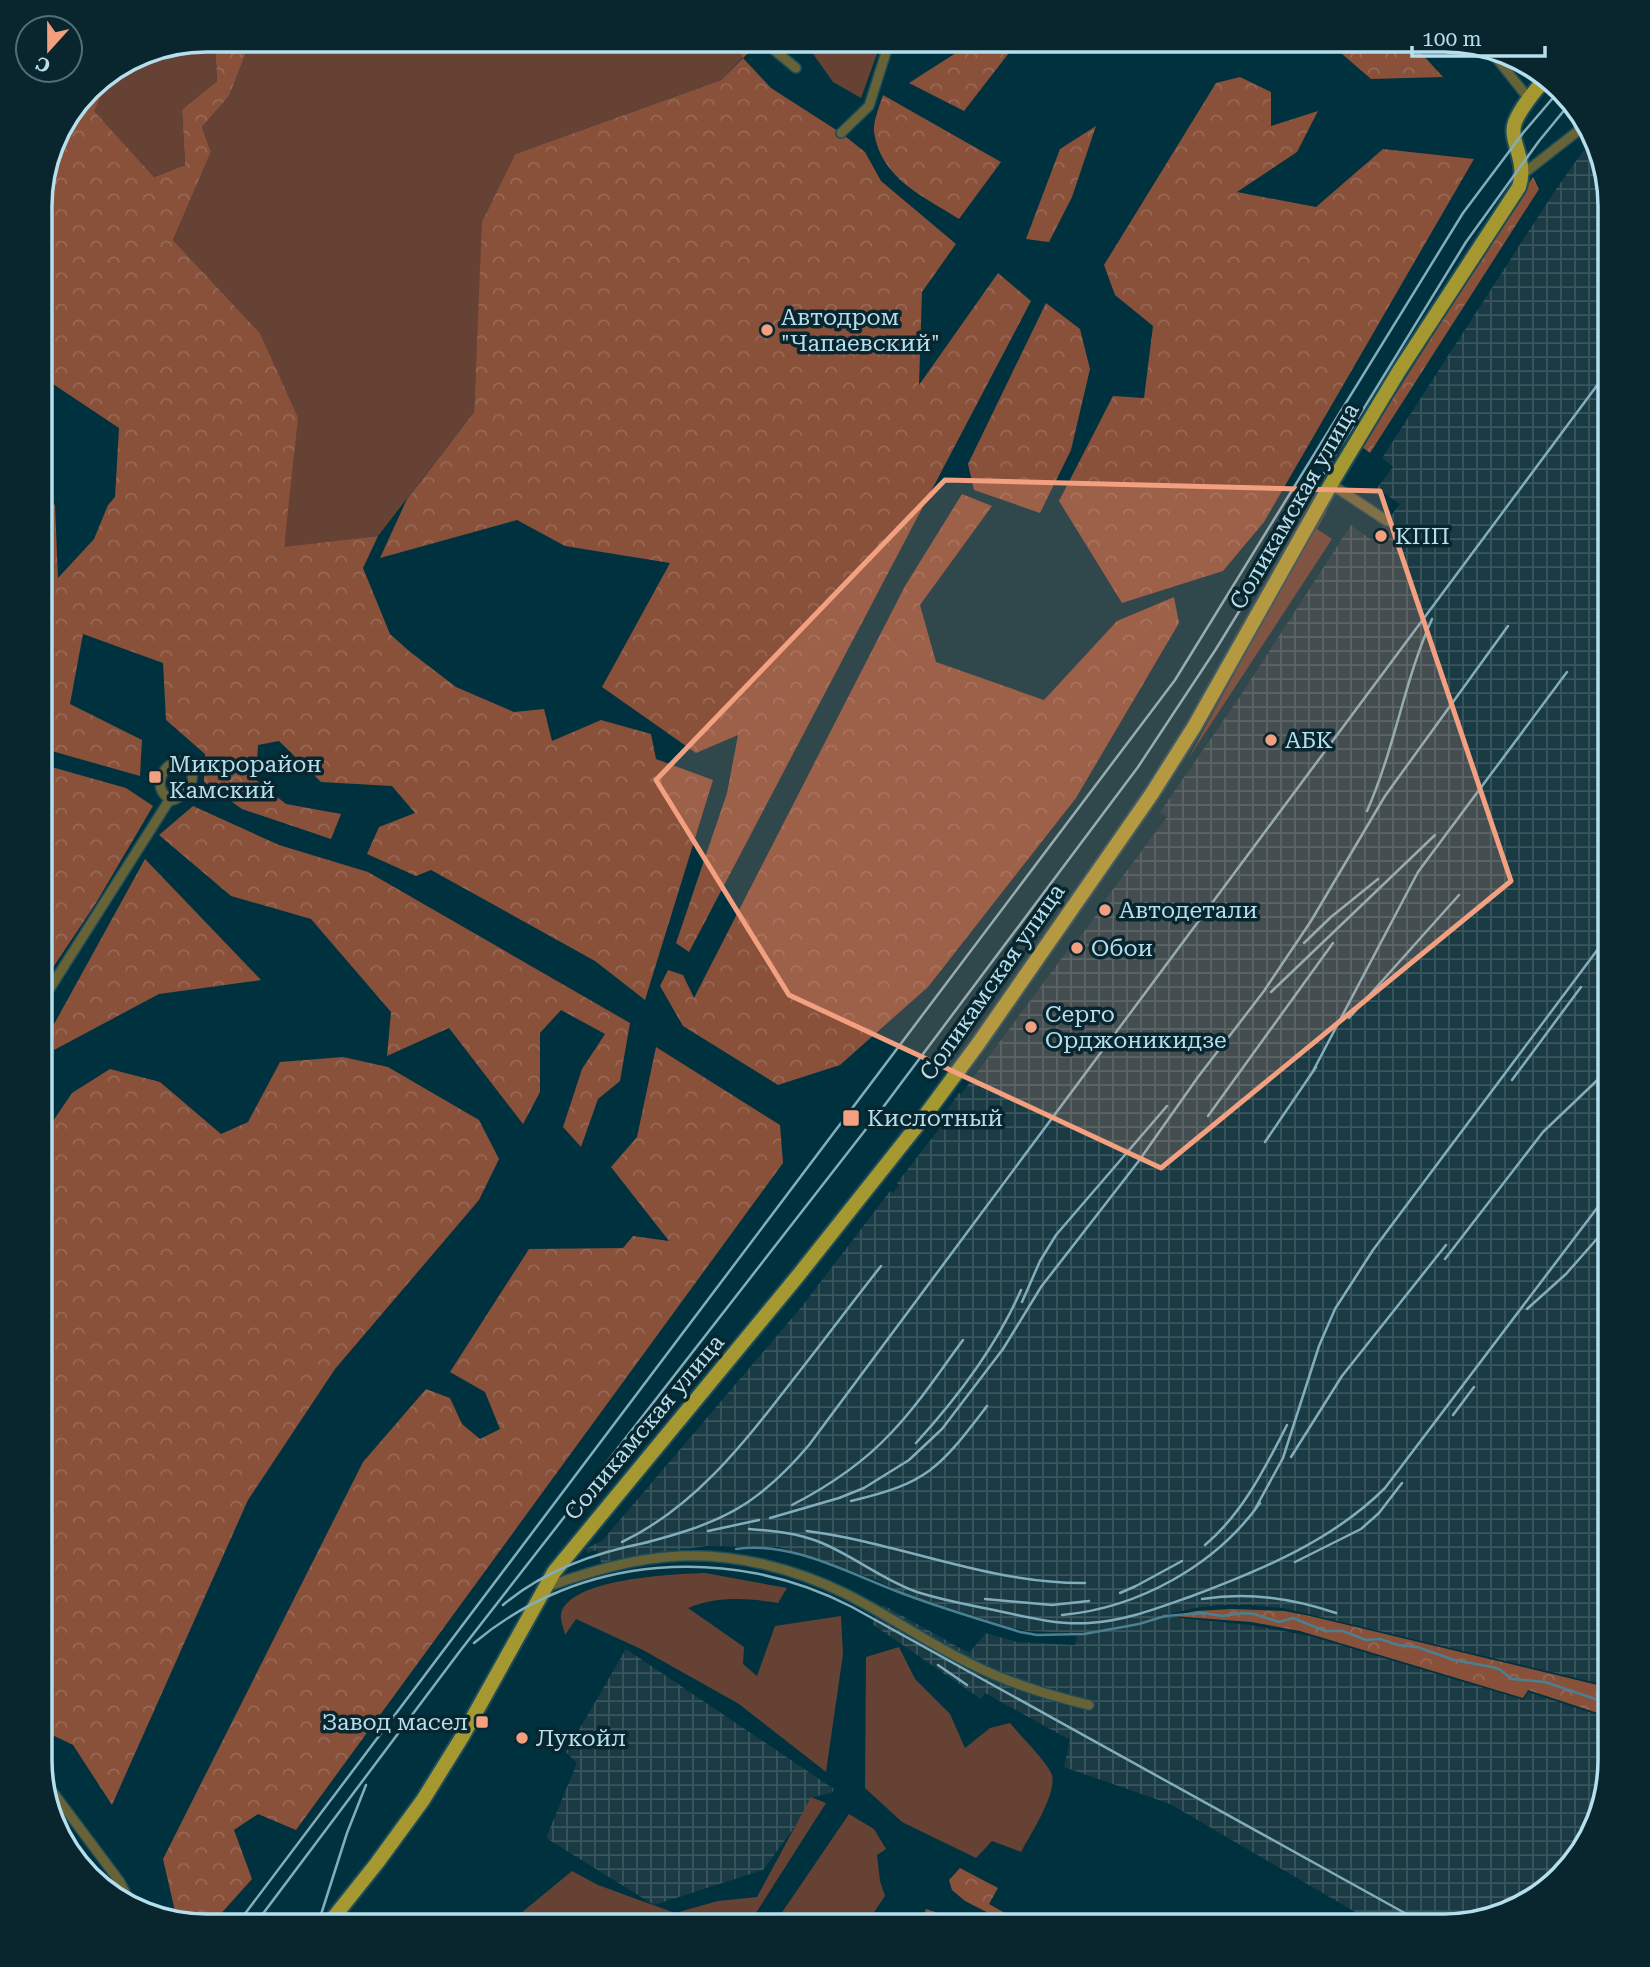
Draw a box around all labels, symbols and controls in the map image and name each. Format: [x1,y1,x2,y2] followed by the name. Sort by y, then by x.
[14,14,84,84] north arrow
[1412,14,1545,58] scale bar
[1422,27,1482,51] text: 100 m
[33,51,53,78] text: С
[781,304,940,357] place label: Автодром "Чапаевский"
[759,322,775,338] marker: Автодром "Чапаевский"
[1224,398,1365,614] street label: Соликамская улица
[1395,523,1450,550] place label: КПП
[1373,528,1389,544] marker: КПП
[1285,727,1333,754] place label: АБК
[1263,732,1279,748] marker: АБК
[169,751,321,804] place label: Микрорайон Камский
[147,769,163,785] marker: Микрорайон Камский
[914,878,1071,1086] street label: Соликамская улица
[1119,897,1258,924] place label: Автодетали
[1097,902,1113,918] marker: Автодетали
[1091,935,1153,962] place label: Обои
[1069,940,1085,956] marker: Обои
[1045,1001,1227,1054] place label: Серго Орджоникидзе
[1023,1019,1039,1035] marker: Серго Орджоникидзе
[867,1105,1003,1132] place label: Кислотный
[841,1108,861,1128] marker: Кислотный
[559,1329,730,1526] street label: Соликамская улица
[322,1709,468,1736] place label: Завод масел
[474,1714,490,1730] marker: Завод масел
[536,1725,626,1752] place label: Лукойл
[514,1730,530,1746] marker: Лукойл

